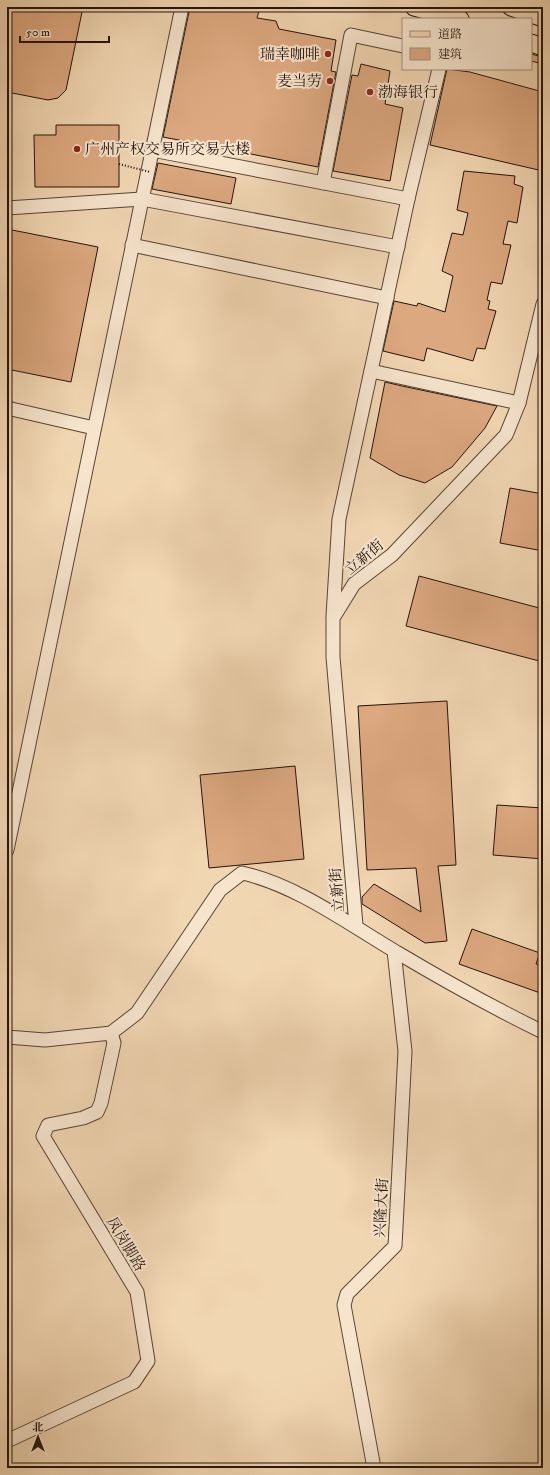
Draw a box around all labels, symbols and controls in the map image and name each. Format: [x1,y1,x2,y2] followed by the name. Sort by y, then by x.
[20,18,109,44] scale bar
[402,18,532,70] legend
[26,25,50,40] text: 50 m
[438,27,462,42] text: 道路
[260,45,320,64] place label: 瑞幸咖啡
[438,47,462,62] text: 建筑
[323,49,333,59] marker: 瑞幸咖啡
[277,72,322,91] place label: 麦当劳
[325,76,335,86] marker: 麦当劳
[378,83,438,102] place label: 渤海银行
[365,87,375,97] marker: 渤海银行
[85,140,250,159] place label: 广州产权交易所交易大楼
[72,144,82,154] marker: 广州产权交易所交易大楼
[341,536,388,579] street label: 立新街
[326,867,349,913] street label: 立新街
[370,1178,393,1238] street label: 兴隆大街
[102,1214,149,1275] street label: 凤岗脚路
[18,1417,58,1457] north arrow
[33,1421,44,1435] text: 北

